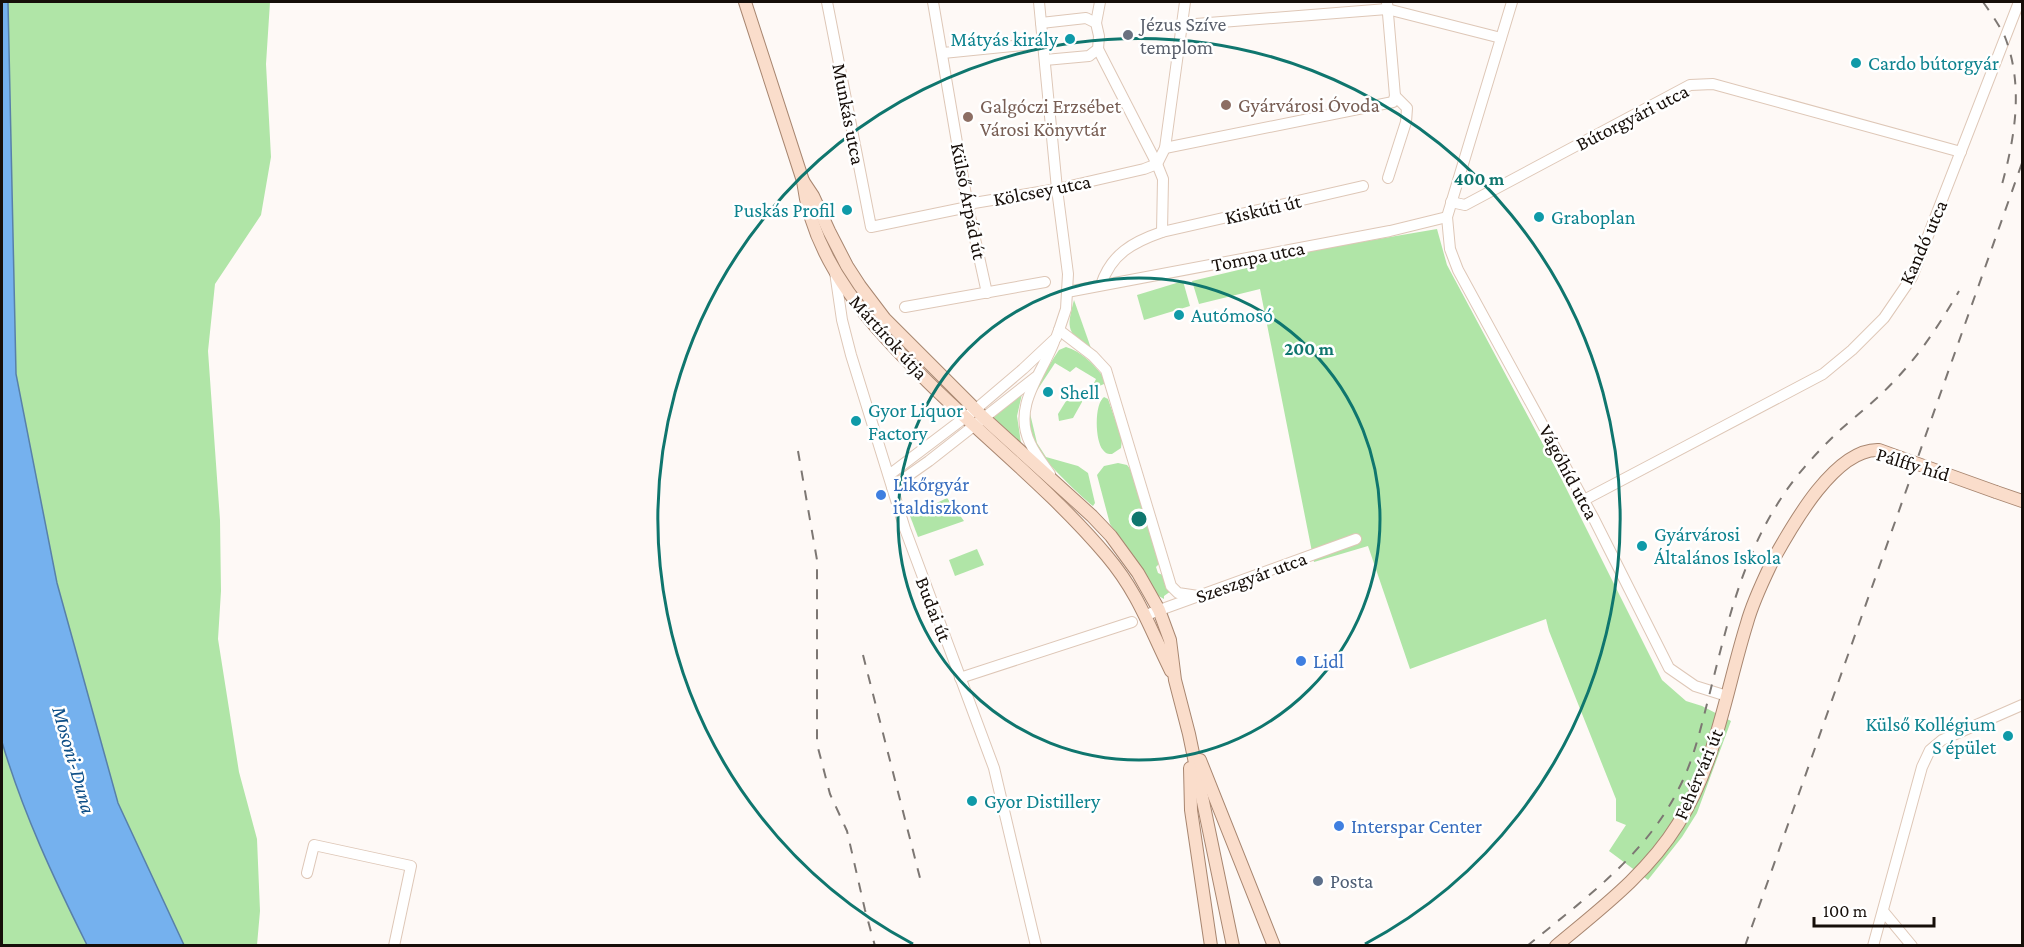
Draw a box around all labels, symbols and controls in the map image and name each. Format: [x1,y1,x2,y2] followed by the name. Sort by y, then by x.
[1138,13,1227,59] place label: Jézus Szíve templom
[950,28,1059,51] place label: Mátyás király
[1121,28,1135,42] marker: Jézus Szíve templom
[1063,32,1077,46] marker: Mátyás király
[1868,52,1999,75] place label: Cardo bútorgyár
[1849,56,1863,70] marker: Cardo bútorgyár
[828,61,870,167] street label: Munkás utca
[1572,79,1692,156] street label: Bútorgyári utca
[1238,94,1380,117] place label: Gyárvárosi Óvoda
[980,95,1121,141] place label: Galgóczi Erzsébet Városi Könyvtár
[1219,98,1233,112] marker: Gyárvárosi Óvoda
[961,110,975,124] marker: Galgóczi Erzsébet Városi Könyvtár
[946,141,991,262] street label: Külső Árpád út
[1454,169,1505,189] text: 400 m
[991,170,1093,211] street label: Kölcsey utca
[1223,189,1304,228] street label: Kiskúti út
[1895,196,1951,288] street label: Kandó utca
[734,199,835,221] place label: Puskás Profil
[840,203,854,217] marker: Puskás Profil
[1551,206,1636,229] place label: Graboplan
[1532,210,1546,224] marker: Graboplan
[1210,236,1307,277] street label: Tompa utca
[845,290,933,384] street label: Mártírok útja
[1191,304,1273,326] place label: Autómosó
[1172,308,1186,322] marker: Autómosó
[1284,339,1335,359] text: 200 m
[1060,381,1099,403] place label: Shell
[1041,385,1055,399] marker: Shell
[868,399,963,445] place label: Gyor Liquor Factory
[849,414,863,428] marker: Gyor Liquor Factory
[1534,421,1603,524] street label: Vágóhíd utca
[1873,442,1953,487] street label: Pálffy híd
[893,473,988,518] place label: Likőrgyár italdiszkont
[874,488,888,502] marker: Likőrgyár italdiszkont
[1129,509,1149,529] centre of rings
[1654,523,1781,568] place label: Gyárvárosi Általános Iskola
[1635,539,1649,553] marker: Gyárvárosi Általános Iskola
[1193,547,1310,608] street label: Szeszgyár utca
[912,574,957,645] street label: Budai út
[1313,650,1344,672] place label: Lidl
[1294,654,1308,668] marker: Lidl
[47,702,101,817] water label: Mosoni-Duna
[1865,713,1996,759] place label: Külső Kollégium S épület
[1669,725,1727,823] street label: Fehérvári út
[2001,729,2015,743] marker: Külső Kollégium S épület
[984,790,1101,813] place label: Gyor Distillery
[965,794,979,808] marker: Gyor Distillery
[1351,815,1482,838] place label: Interspar Center
[1332,819,1346,833] marker: Interspar Center
[1330,870,1373,892] place label: Posta
[1311,874,1325,888] marker: Posta
[1814,890,1934,928] scale bar
[1823,901,1868,921] text: 100 m

